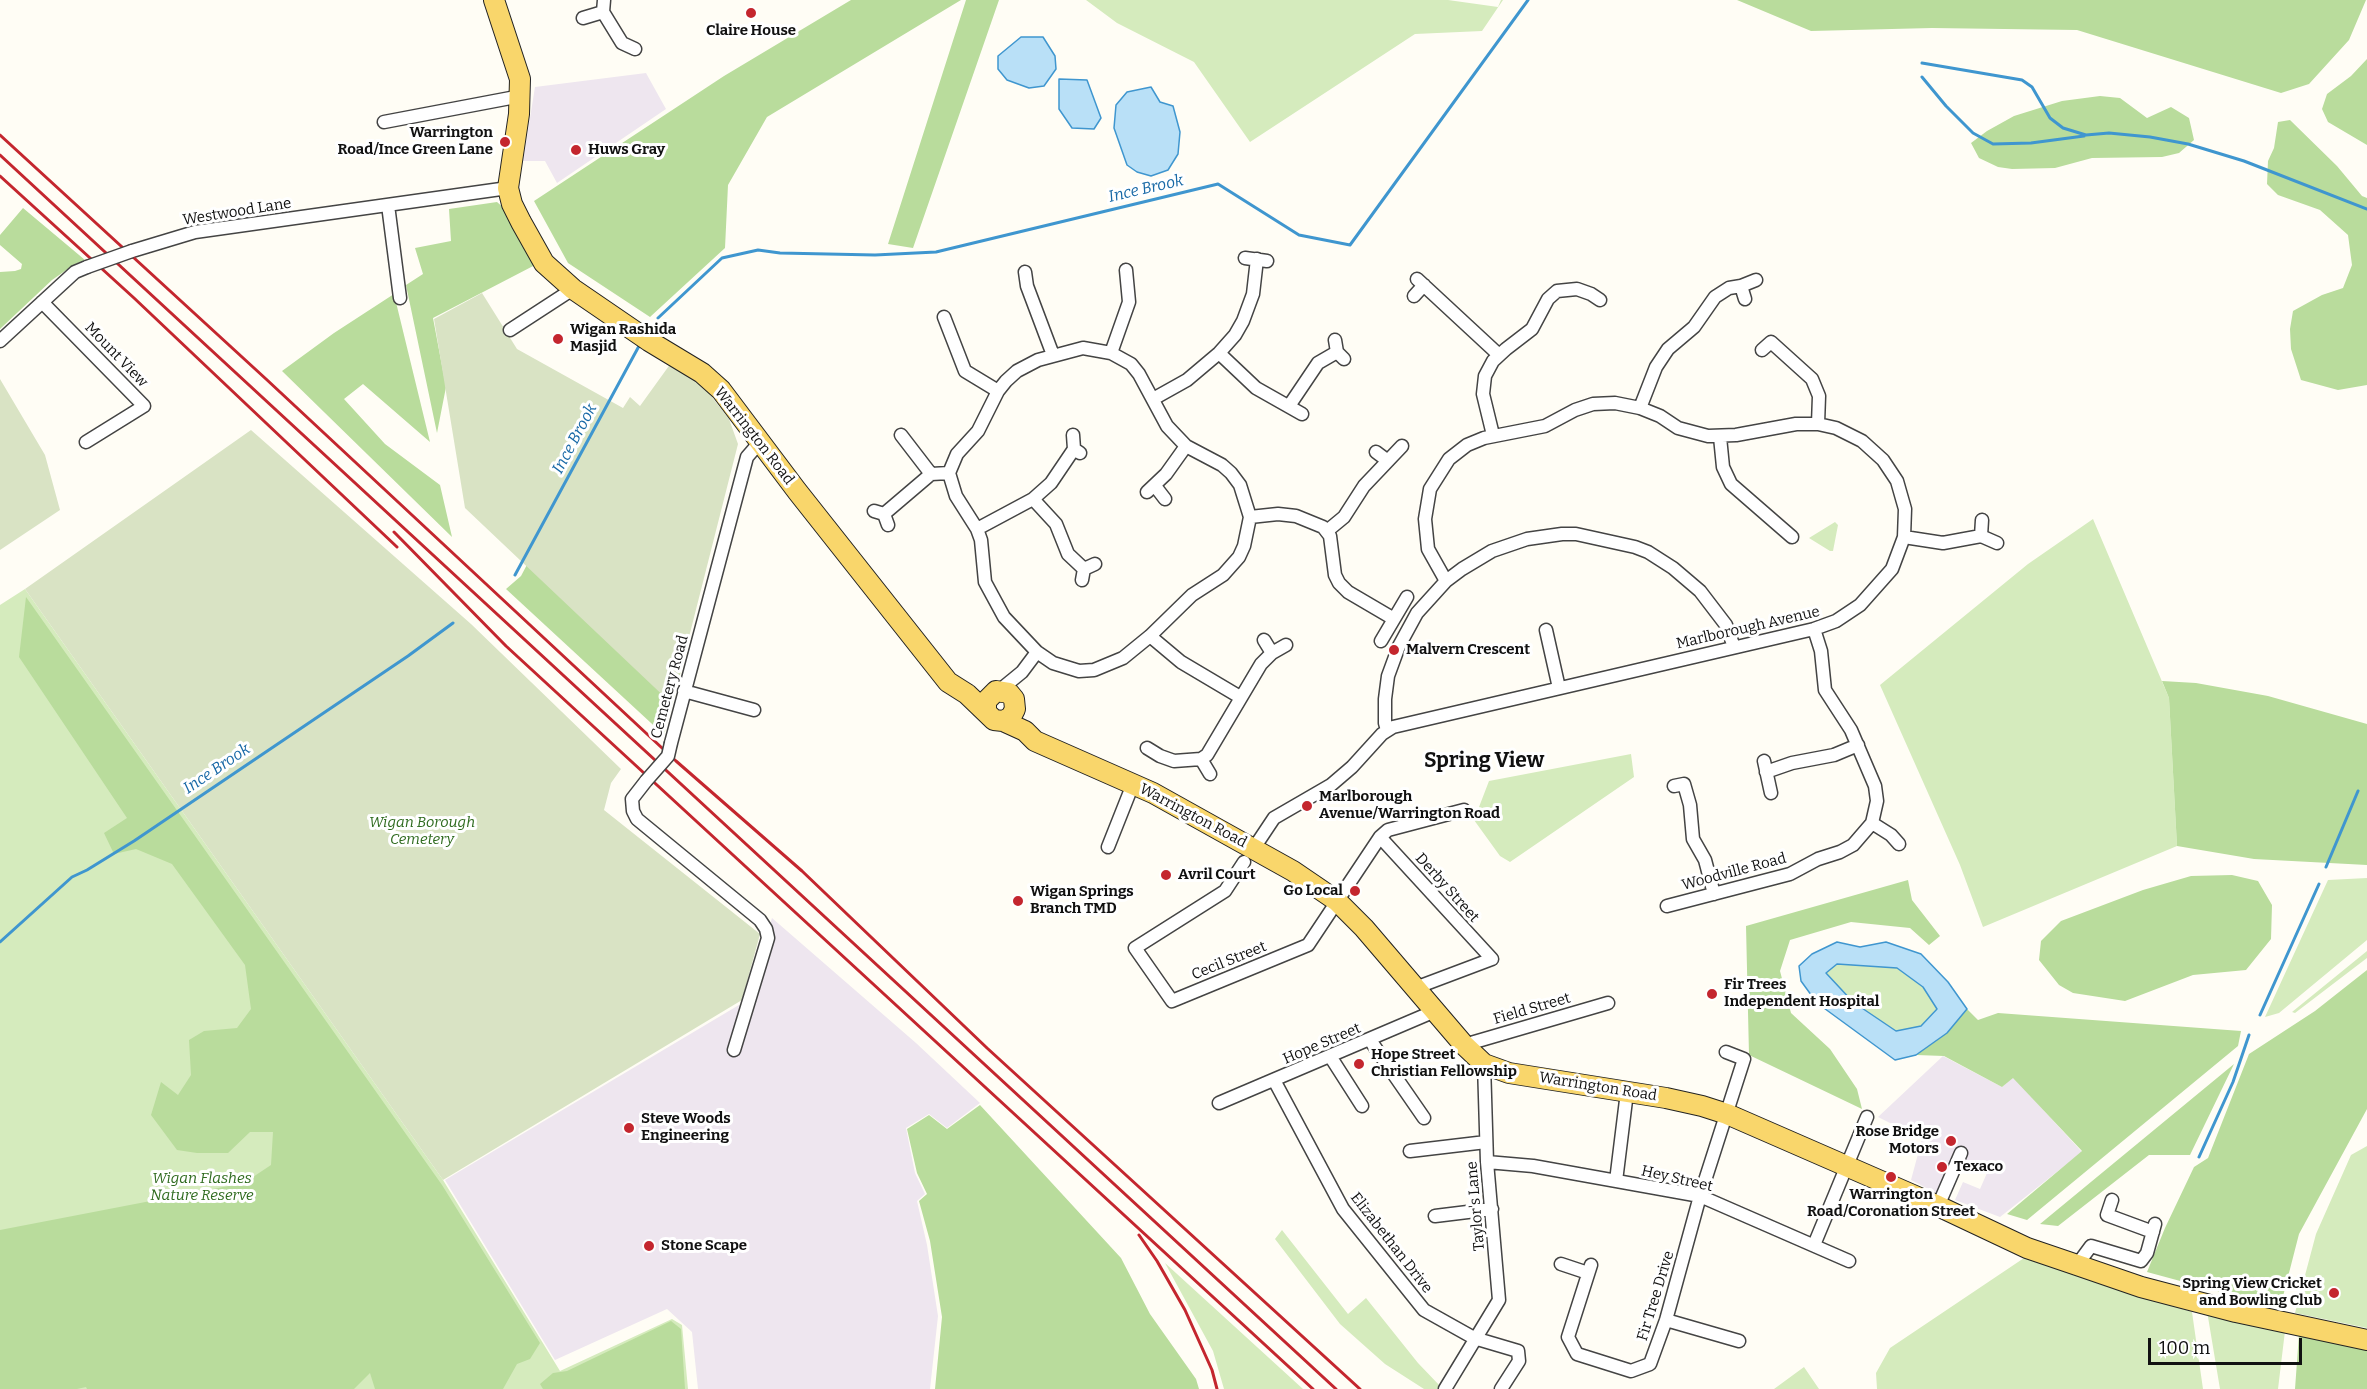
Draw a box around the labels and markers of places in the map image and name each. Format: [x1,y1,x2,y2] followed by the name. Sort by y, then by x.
[744,6,758,20] marker: Claire House
[706,22,796,40] place label: Claire House
[337,124,493,159] place label: Warrington Road/Ince Green Lane
[498,135,512,149] marker: Warrington Road/Ince Green Lane
[588,141,665,159] place label: Huws Gray
[569,143,583,157] marker: Huws Gray
[570,321,676,356] place label: Wigan Rashida Masjid
[551,332,565,346] marker: Wigan Rashida Masjid
[1406,641,1530,659] place label: Malvern Crescent
[1387,643,1401,657] marker: Malvern Crescent
[1319,788,1500,823] place label: Marlborough Avenue/Warrington Road
[1300,799,1314,813] marker: Marlborough Avenue/Warrington Road
[1178,866,1256,884] place label: Avril Court
[1159,868,1173,882] marker: Avril Court
[1283,882,1343,900] place label: Go Local
[1030,883,1134,918] place label: Wigan Springs Branch TMD
[1348,884,1362,898] marker: Go Local
[1011,894,1025,908] marker: Wigan Springs Branch TMD
[1724,976,1879,1011] place label: Fir Trees Independent Hospital
[1705,987,1719,1001] marker: Fir Trees Independent Hospital
[1371,1046,1517,1081] place label: Hope Street Christian Fellowship
[1352,1057,1366,1071] marker: Hope Street Christian Fellowship
[641,1110,731,1145] place label: Steve Woods Engineering
[622,1121,636,1135] marker: Steve Woods Engineering
[1855,1123,1939,1158] place label: Rose Bridge Motors
[1944,1134,1958,1148] marker: Rose Bridge Motors
[1954,1158,2003,1176] place label: Texaco
[1935,1160,1949,1174] marker: Texaco
[1884,1170,1898,1184] marker: Warrington Road/Coronation Street
[1807,1186,1975,1221] place label: Warrington Road/Coronation Street
[661,1237,747,1255] place label: Stone Scape
[642,1239,656,1253] marker: Stone Scape
[2182,1275,2322,1310] place label: Spring View Cricket and Bowling Club
[2327,1286,2341,1300] marker: Spring View Cricket and Bowling Club

